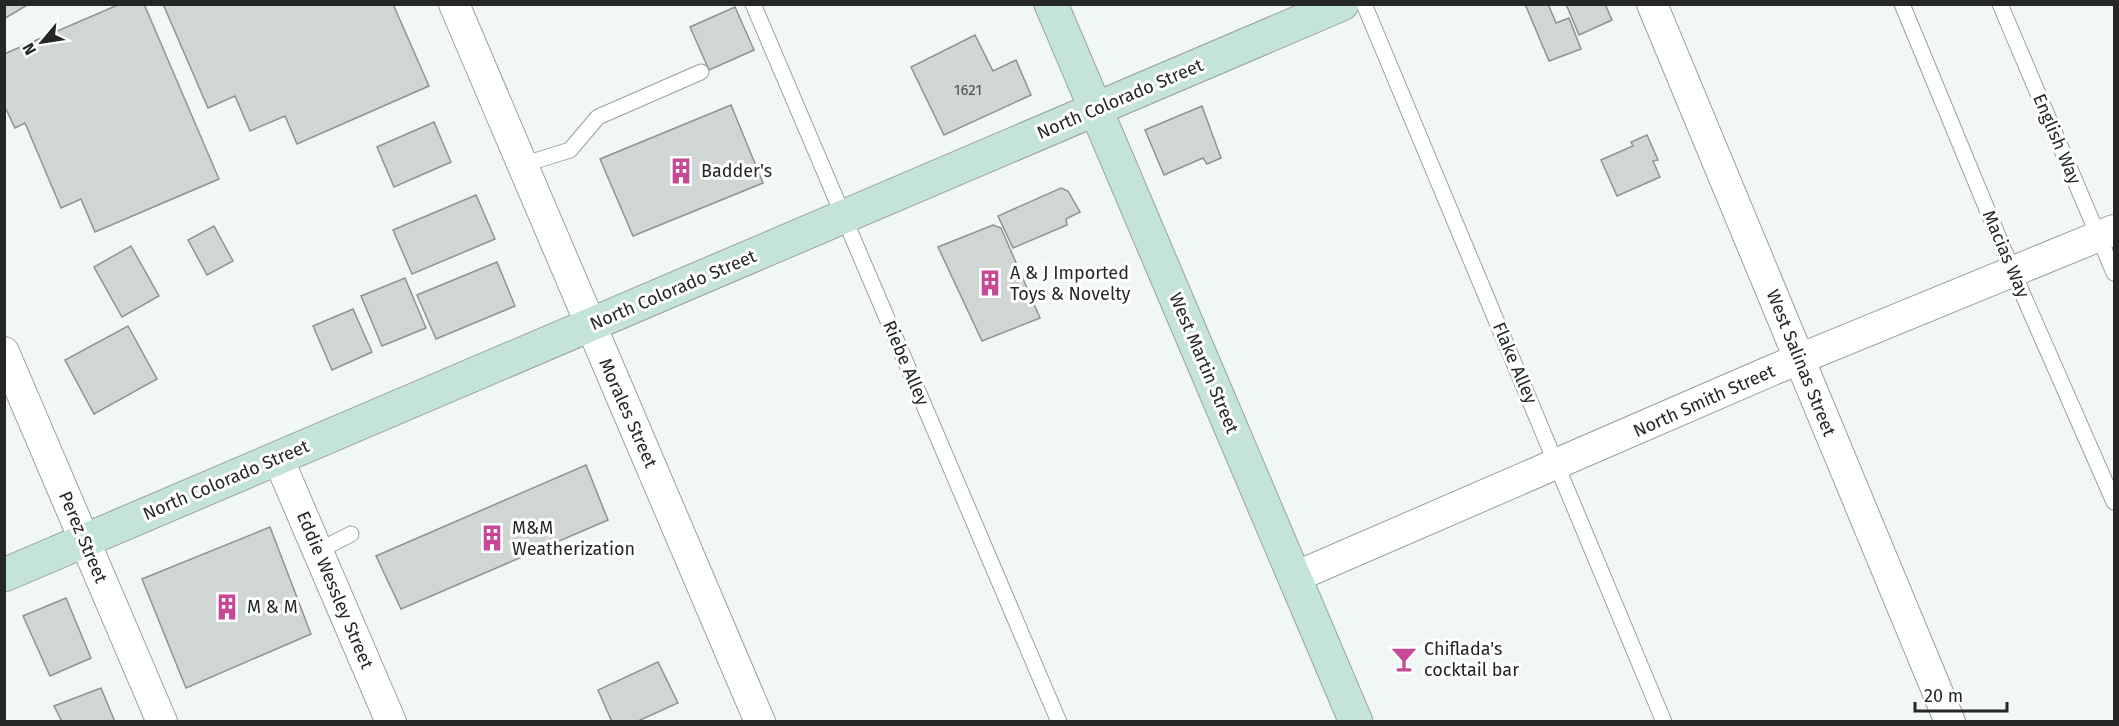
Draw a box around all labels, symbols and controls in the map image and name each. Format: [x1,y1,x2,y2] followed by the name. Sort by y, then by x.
[12,12,72,72] north arrow
[18,40,40,58] text: N
[1034,54,1207,144] street label: North Colorado Street
[954,81,982,99] house number: 1621
[2028,90,2086,188] street label: English Way
[666,156,696,186] building icon: Badder's
[701,160,772,182] place label: Badder's
[1978,207,2034,301] street label: Macias Way
[587,245,760,335] street label: North Colorado Street
[1010,262,1131,305] place label: A & J Imported Toys & Novelty
[975,268,1005,298] building icon: A & J Imported Toys & Novelty
[1762,287,1841,440] street label: West Salinas Street
[1164,289,1244,437] street label: West Martin Street
[878,317,934,409] street label: Riebe Alley
[1488,319,1542,407] street label: Flake Alley
[594,355,662,472] street label: Morales Street
[1630,360,1779,442] street label: North Smith Street
[140,435,313,525] street label: North Colorado Street
[54,488,112,587] street label: Perez Street
[292,508,378,673] street label: Eddie Wessley Street
[512,517,635,560] place label: M&M Weatherization
[477,523,507,553] building icon: M&M Weatherization
[212,592,242,622] building icon: M & M
[247,596,298,618] place label: M & M
[1424,638,1519,681] place label: Chiflada's cocktail bar
[1389,644,1419,674] bar icon: Chiflada's cocktail bar
[1915,675,2006,713] scale bar
[1924,685,1963,707] text: 20 m

